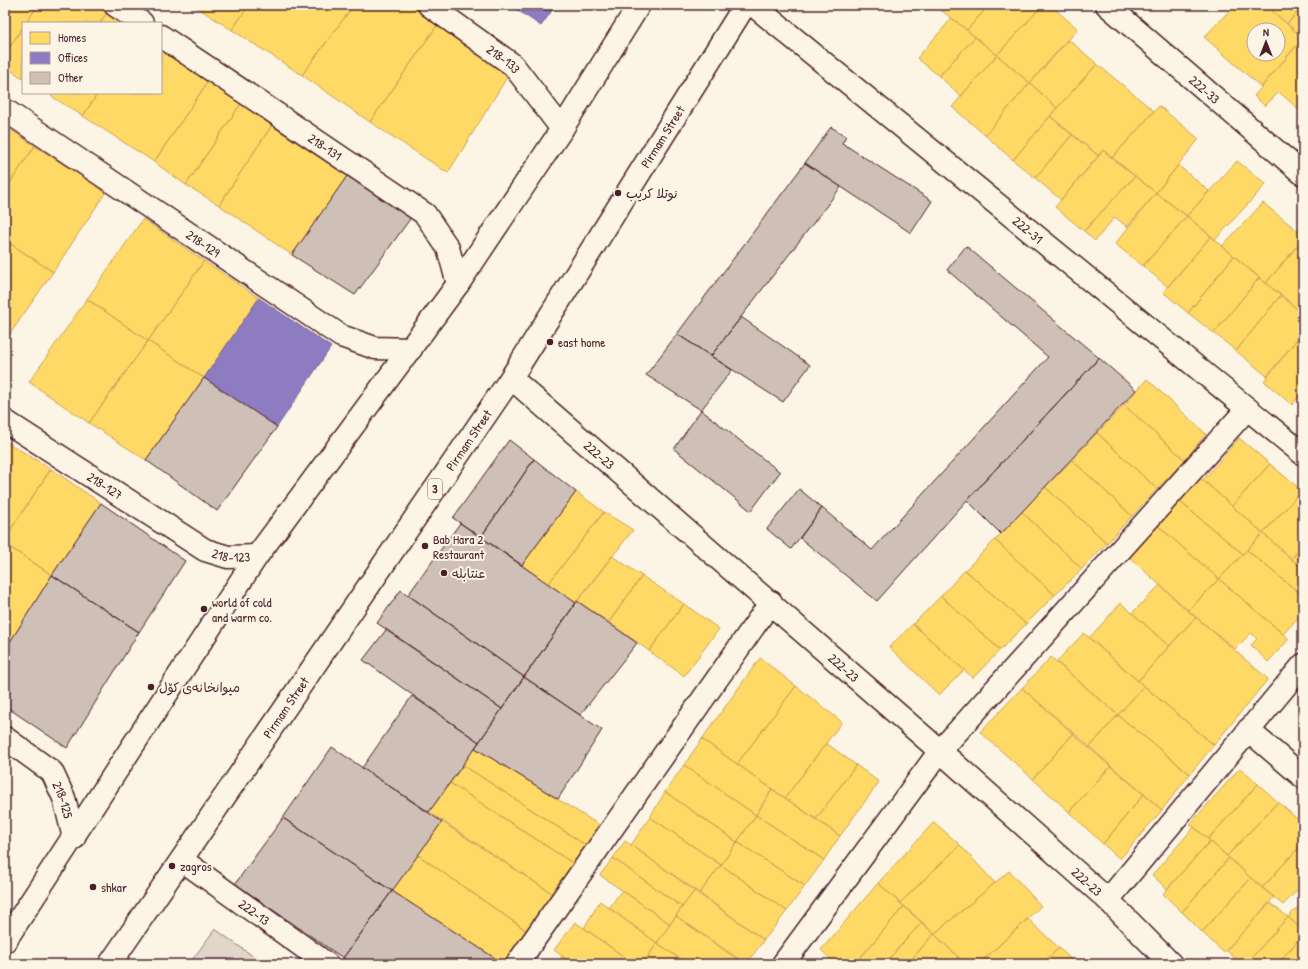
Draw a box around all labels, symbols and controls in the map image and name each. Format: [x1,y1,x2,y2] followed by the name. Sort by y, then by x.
[22,22,162,94] legend
[1246,22,1286,62] north arrow
[1263,25,1269,39] text: N
[58,29,86,46] text: Homes
[483,40,525,77] street label: 218-133
[58,49,88,66] text: Offices
[58,69,84,86] text: Other
[1185,71,1224,108] street label: 222-33
[636,102,689,171] street label: Pirmam Street
[305,129,346,165] street label: 218-131
[626,184,677,202] place label: نوتلا كريب
[613,188,623,198] marker: نوتلا كريب
[1009,212,1047,247] street label: 222-31
[183,226,224,261] street label: 218-129
[558,333,605,351] place label: east home
[545,337,555,347] marker: east home
[441,405,496,474] street label: Pirmam Street
[580,436,619,473] street label: 222-23
[84,467,126,504] street label: 218-127
[428,479,442,499] road number: 3
[433,530,485,563] place label: Bab Hara 2 Restaurant
[420,541,430,551] marker: Bab Hara 2 Restaurant
[210,544,251,566] street label: 218-123
[452,564,485,582] place label: عنتابله
[439,568,449,578] marker: عنتابله
[212,593,272,626] place label: world of cold and warm co.
[199,604,209,614] marker: world of cold and warm co.
[825,649,863,686] street label: 222-23
[258,673,313,741] street label: Pirmam Street
[159,678,240,696] place label: میوانخانەی کۆل
[146,682,156,692] marker: میوانخانەی کۆل
[48,778,78,820] street label: 218-125
[180,857,212,875] place label: zagros
[167,861,177,871] marker: zagros
[1068,863,1106,900] street label: 222-23
[101,878,127,896] place label: shkar
[88,882,98,892] marker: shkar
[235,895,274,929] street label: 222-13

